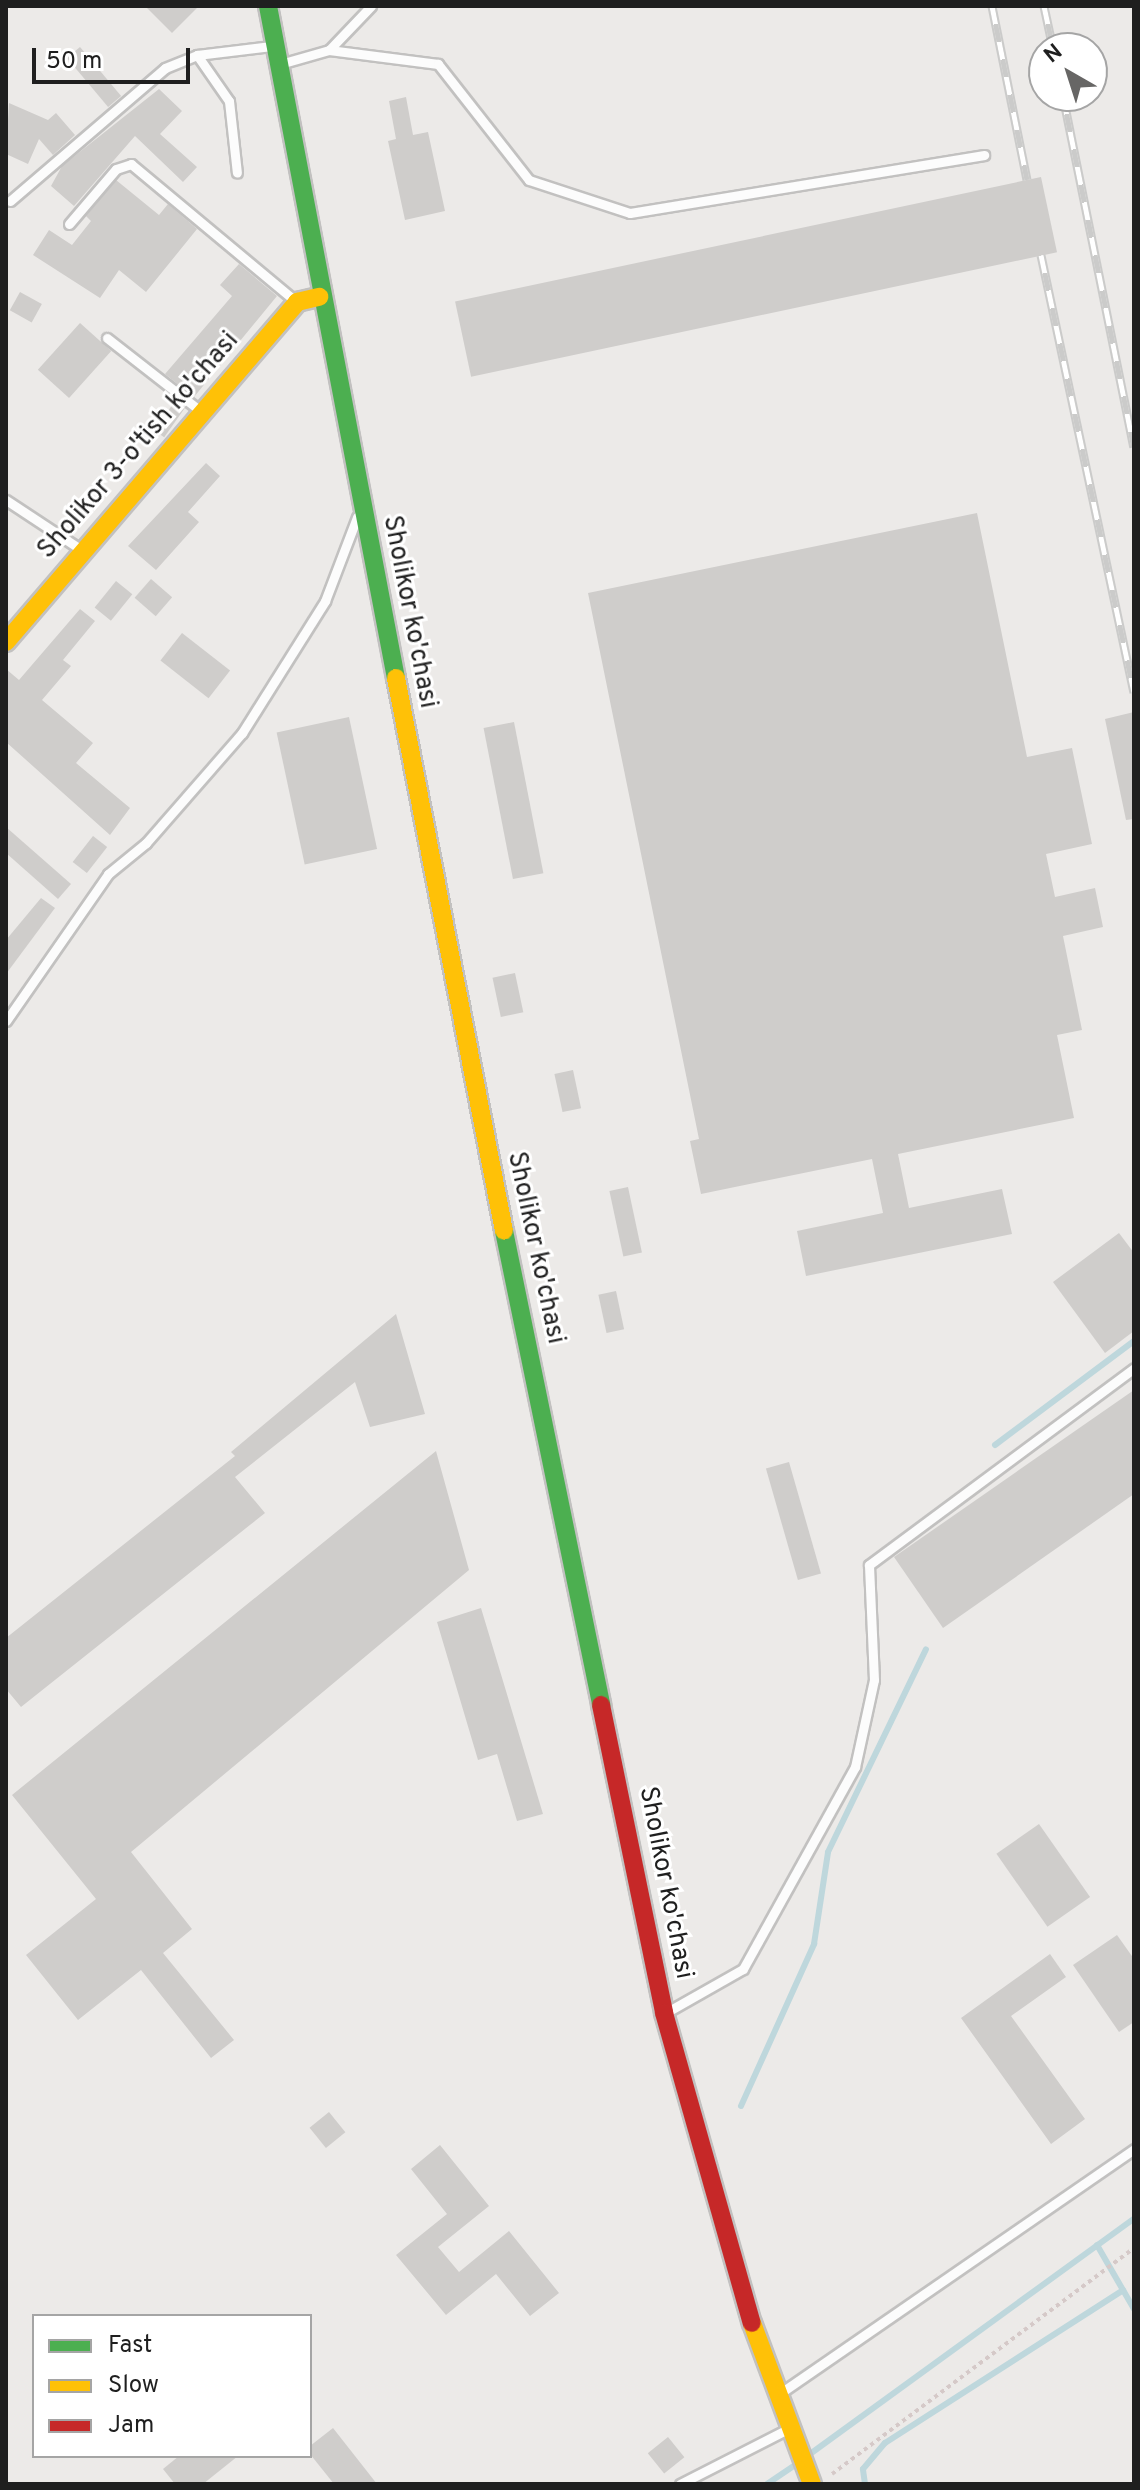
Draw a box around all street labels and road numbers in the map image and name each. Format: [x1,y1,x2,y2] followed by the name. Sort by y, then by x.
[32,326,246,566] street label: Sholikor 3-o'tish ko'chasi
[375,513,443,711] street label: Sholikor ko'chasi
[499,1149,571,1347] street label: Sholikor ko'chasi
[631,1784,699,1982] street label: Sholikor ko'chasi

